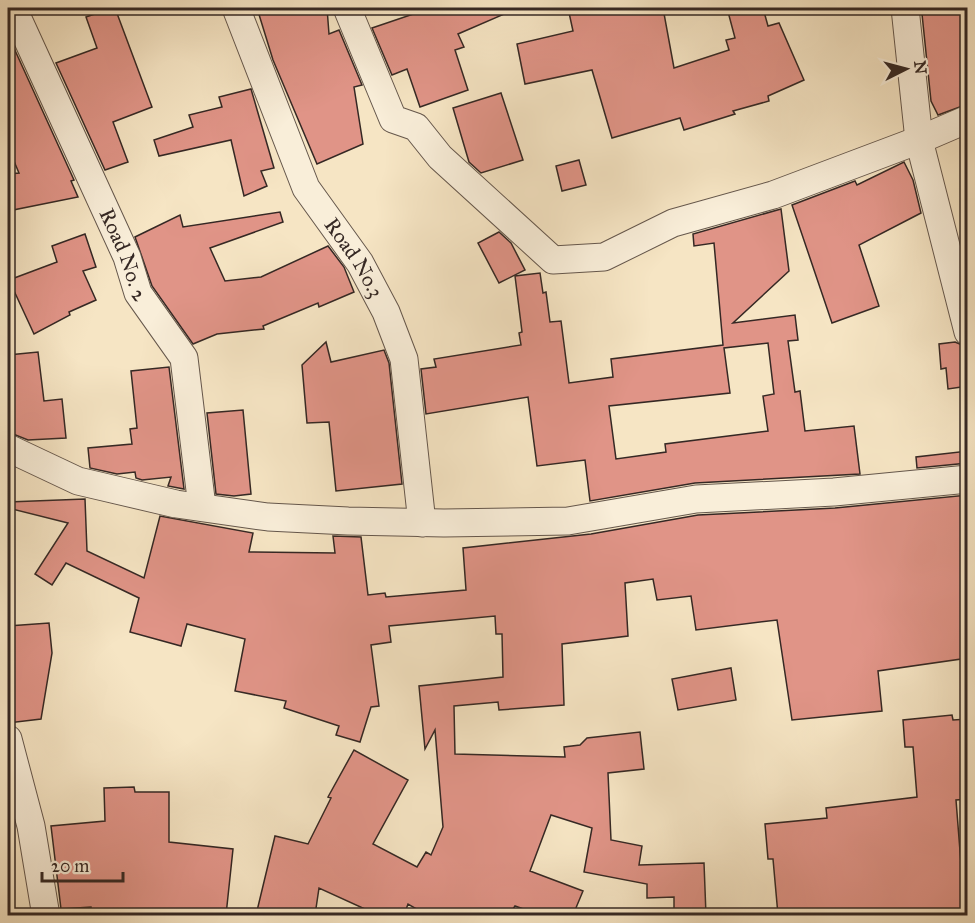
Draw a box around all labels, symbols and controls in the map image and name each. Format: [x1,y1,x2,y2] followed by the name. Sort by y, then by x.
[876,39,936,99] north arrow
[910,60,931,76] text: N
[93,204,153,307] street label: Road No. 2
[319,213,389,302] street label: Road No.3
[42,845,123,883] scale bar
[51,855,89,877] text: 20 m

